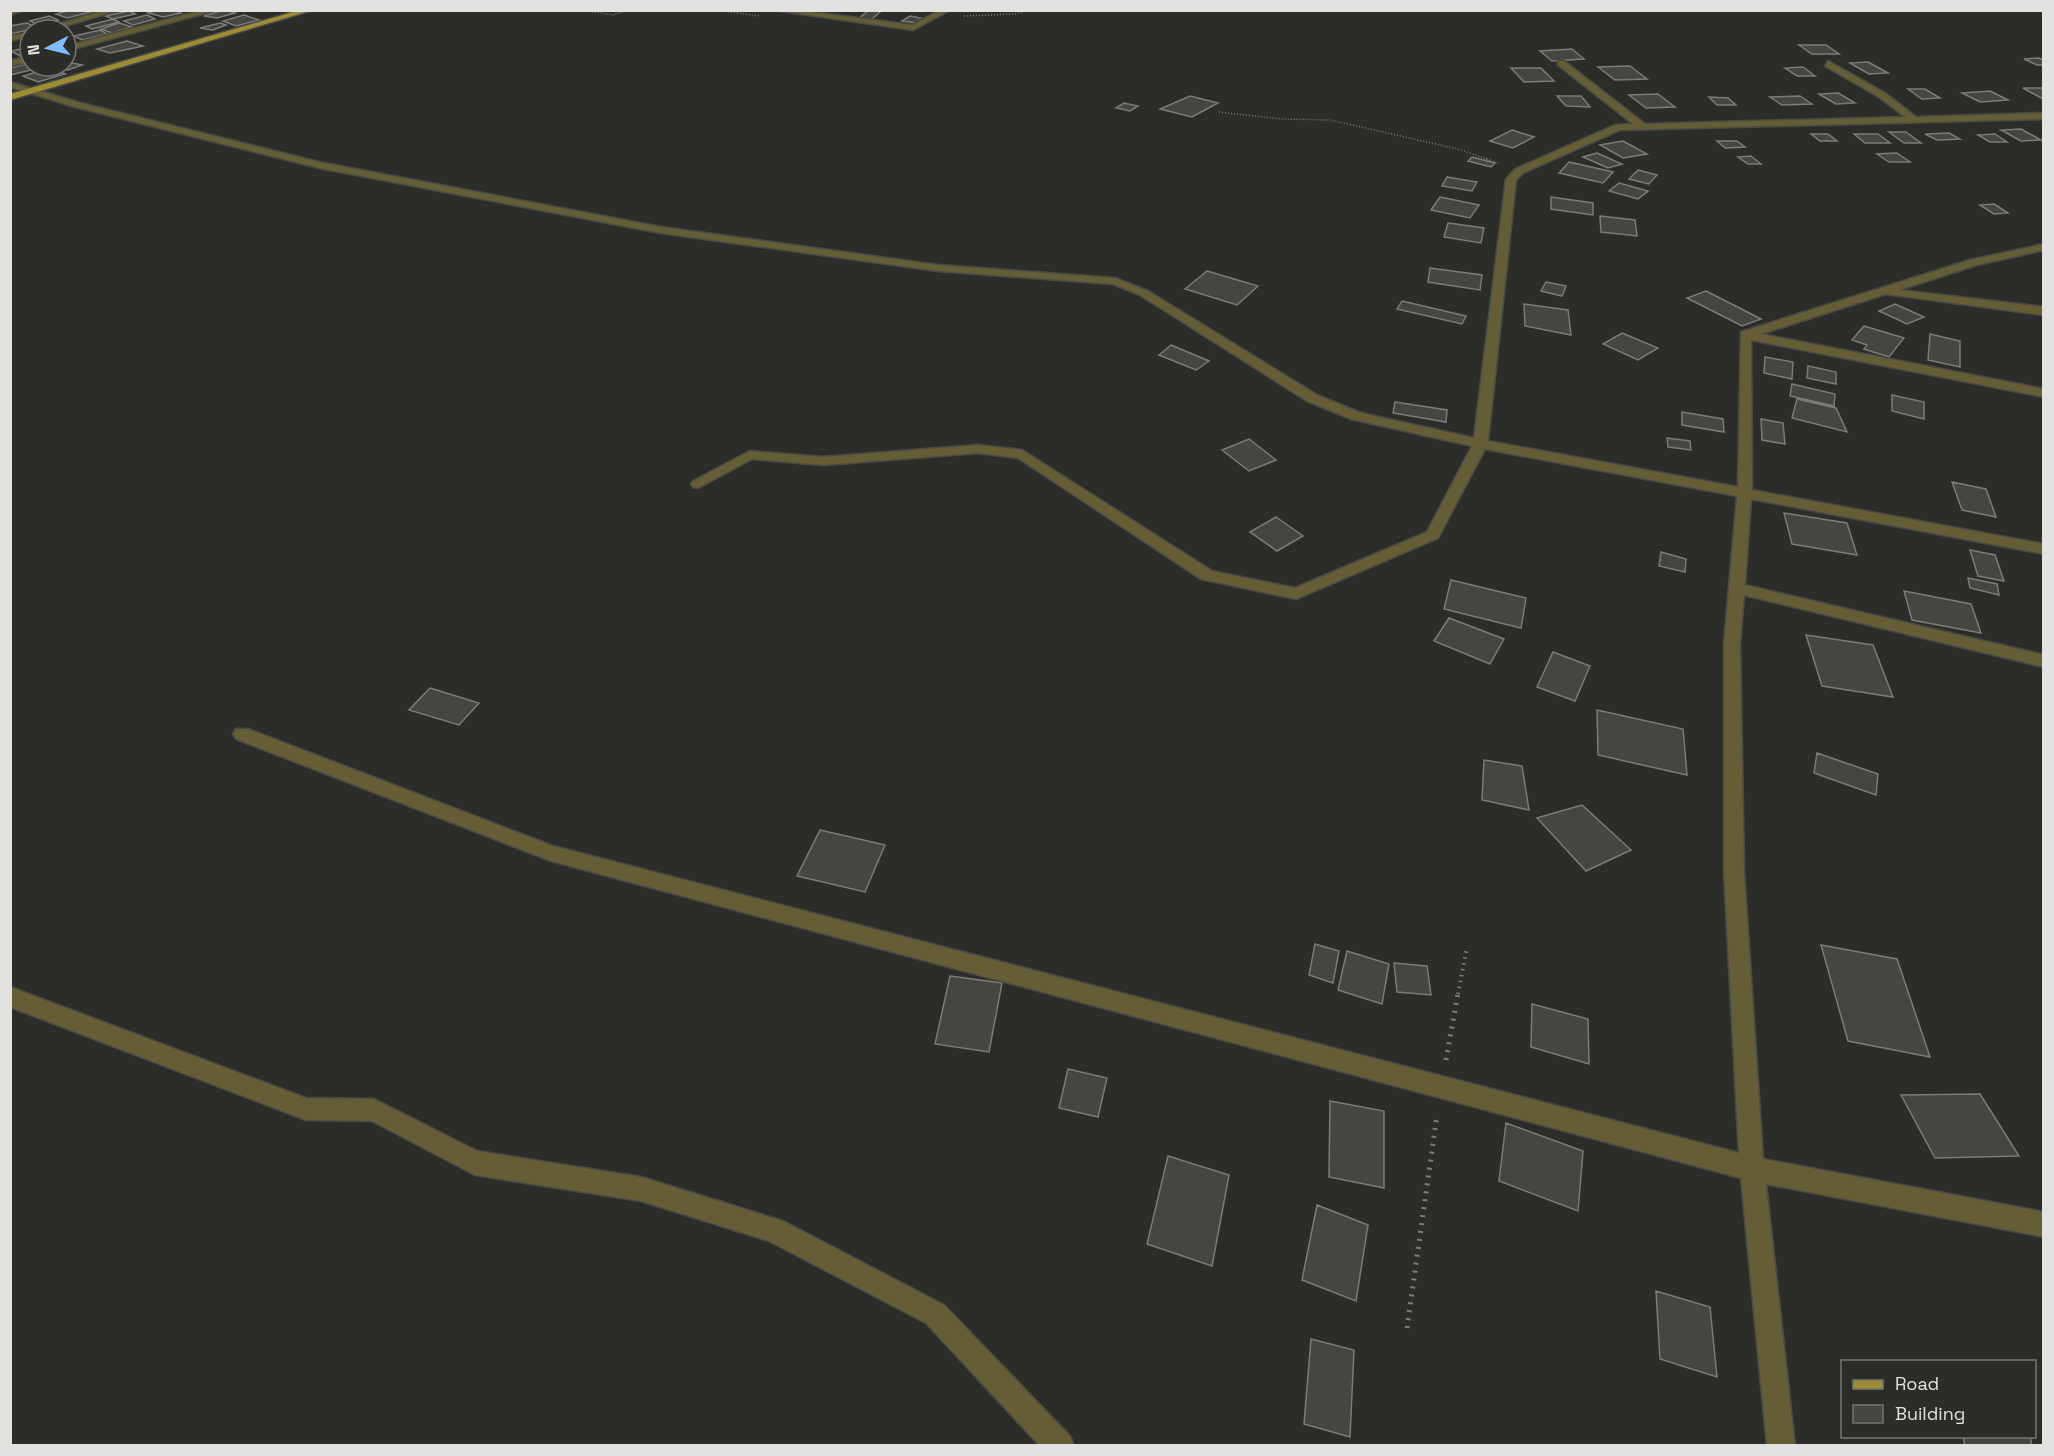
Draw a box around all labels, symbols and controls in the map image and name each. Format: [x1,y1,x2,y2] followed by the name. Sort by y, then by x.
[18,18,78,78] north arrow
[23,43,45,56] text: N
[1841,1360,2036,1438] legend
[1895,1372,1939,1395] text: Road
[1895,1402,1965,1425] text: Building

